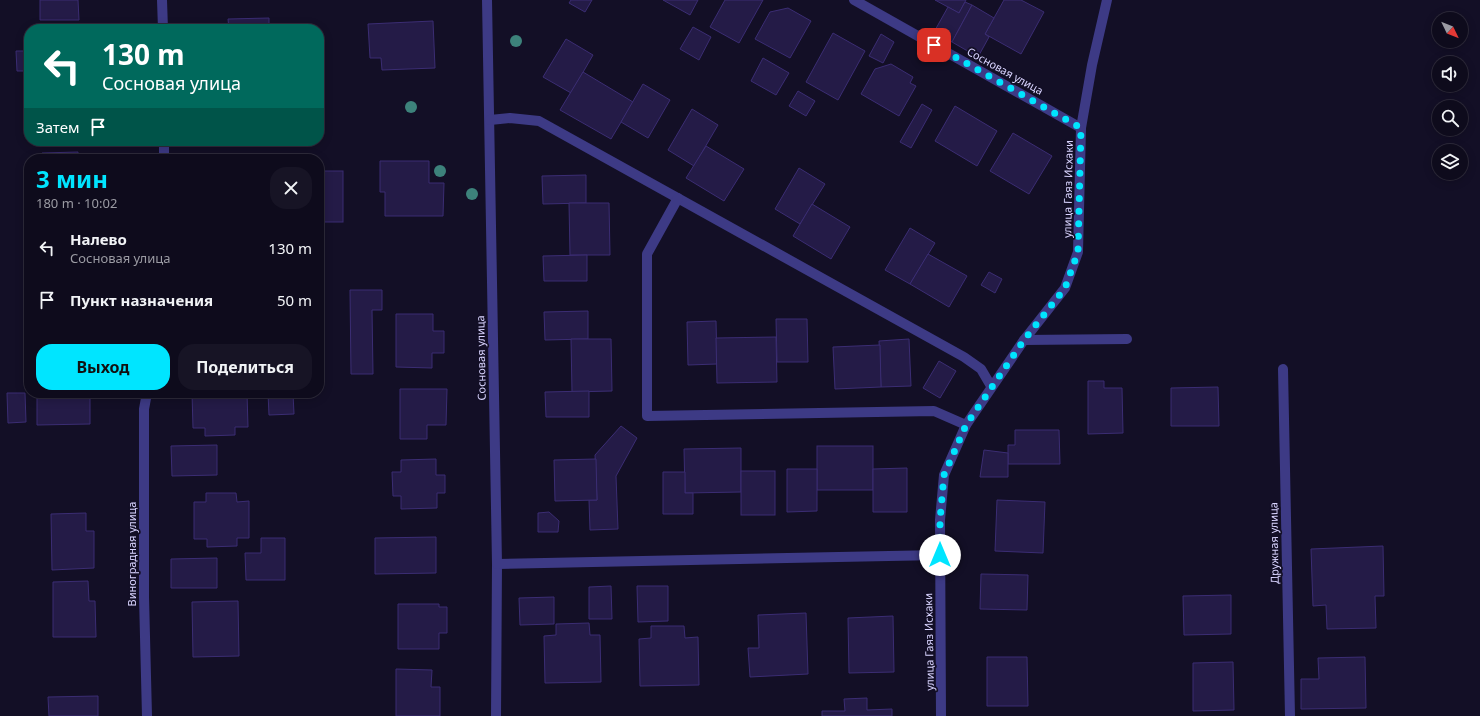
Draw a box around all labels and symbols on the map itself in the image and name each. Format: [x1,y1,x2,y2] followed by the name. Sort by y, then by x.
[1432,12,1468,48] north arrow
[917,28,951,62] pin
[964,43,1046,98] street label: Сосновая улица
[1059,140,1076,238] street label: улица Гаяз Исхаки
[472,315,489,401] street label: Сосновая улица
[124,502,139,606] street label: Виноградная улица
[1265,502,1282,584] street label: Дружная улица
[919,534,961,576] position arrow
[920,593,937,691] street label: улица Гаяз Исхаки

